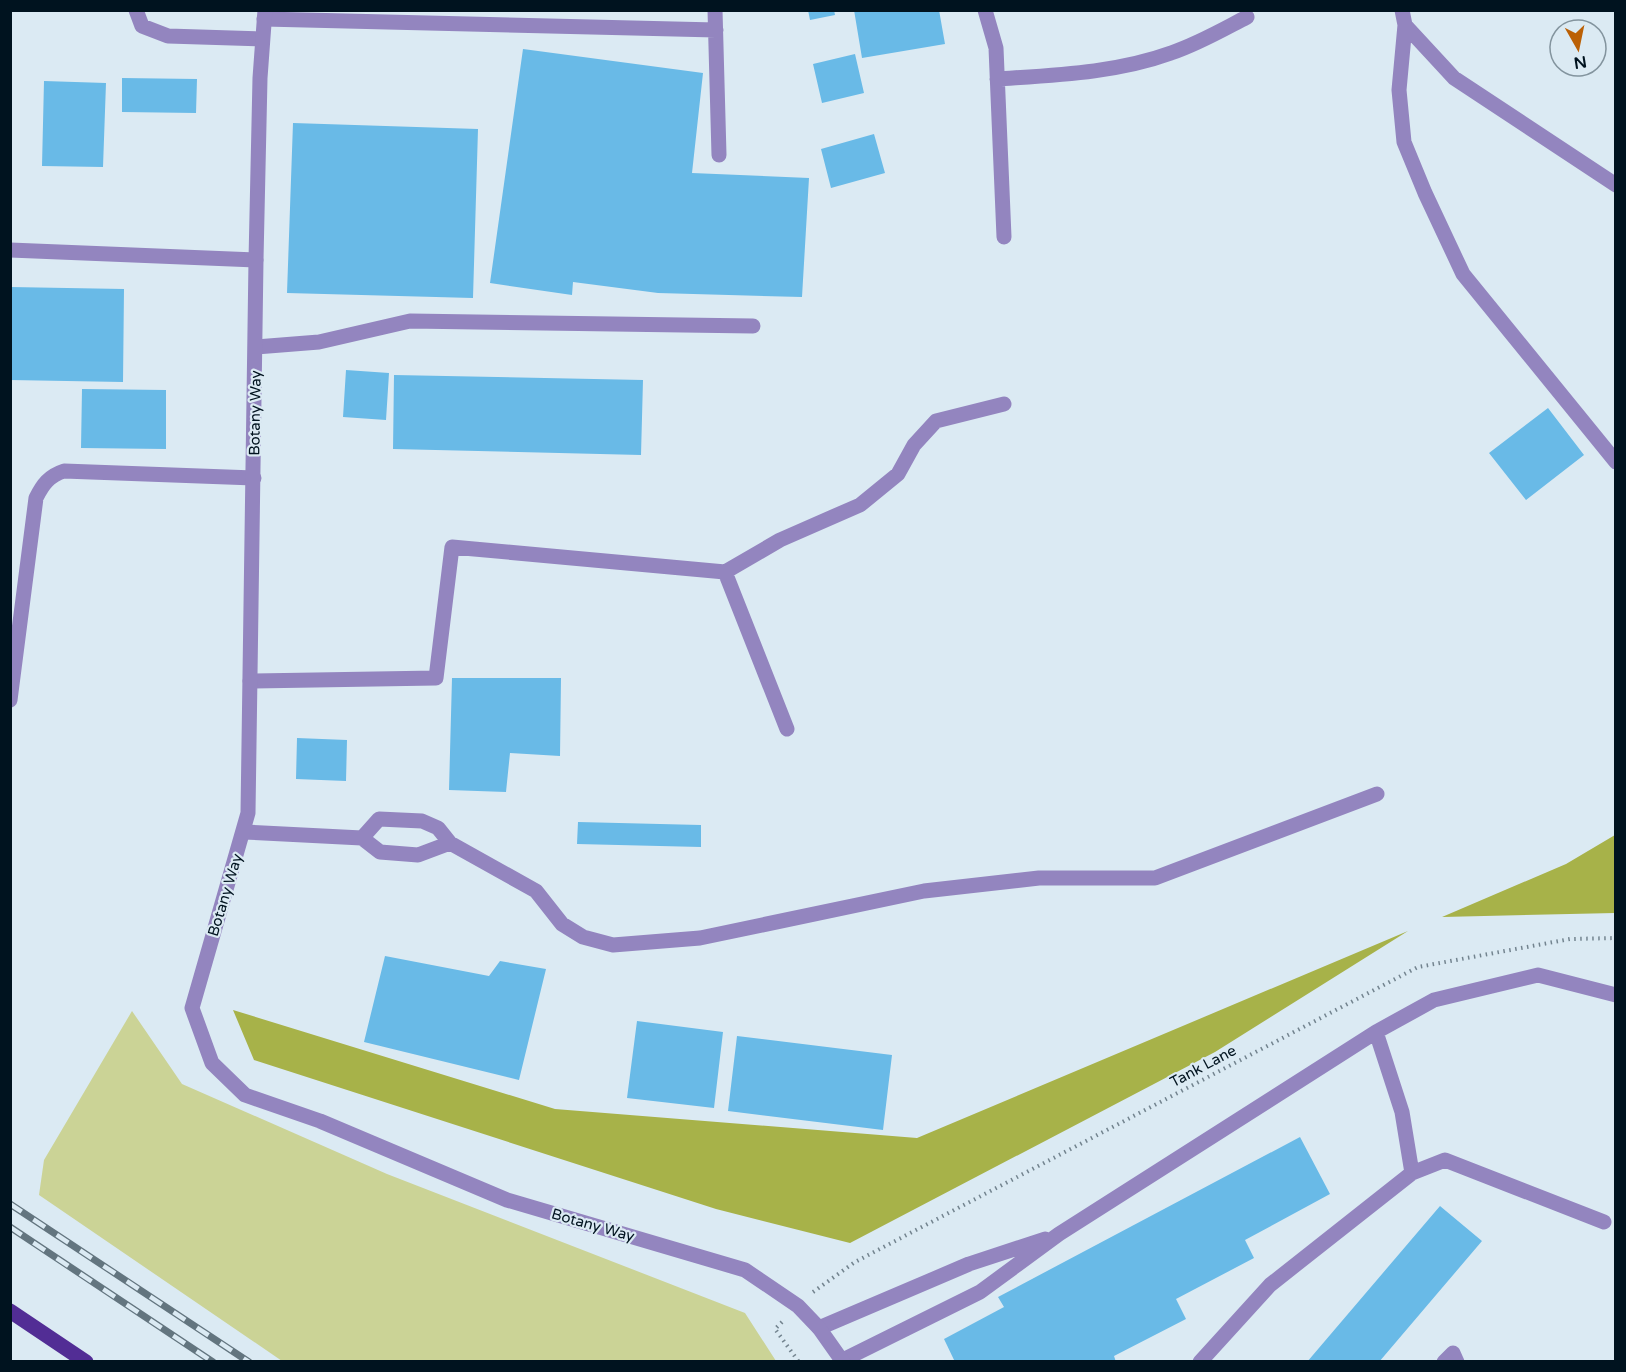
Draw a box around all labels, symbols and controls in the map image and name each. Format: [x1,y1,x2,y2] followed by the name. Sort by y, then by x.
[1548,18,1608,78] north arrow
[1572,51,1588,73] text: N
[245,370,265,456] street label: Botany Way
[204,852,246,938] street label: Botany Way
[1167,1041,1239,1091] street label: Tank Lane
[549,1205,637,1245] street label: Botany Way

